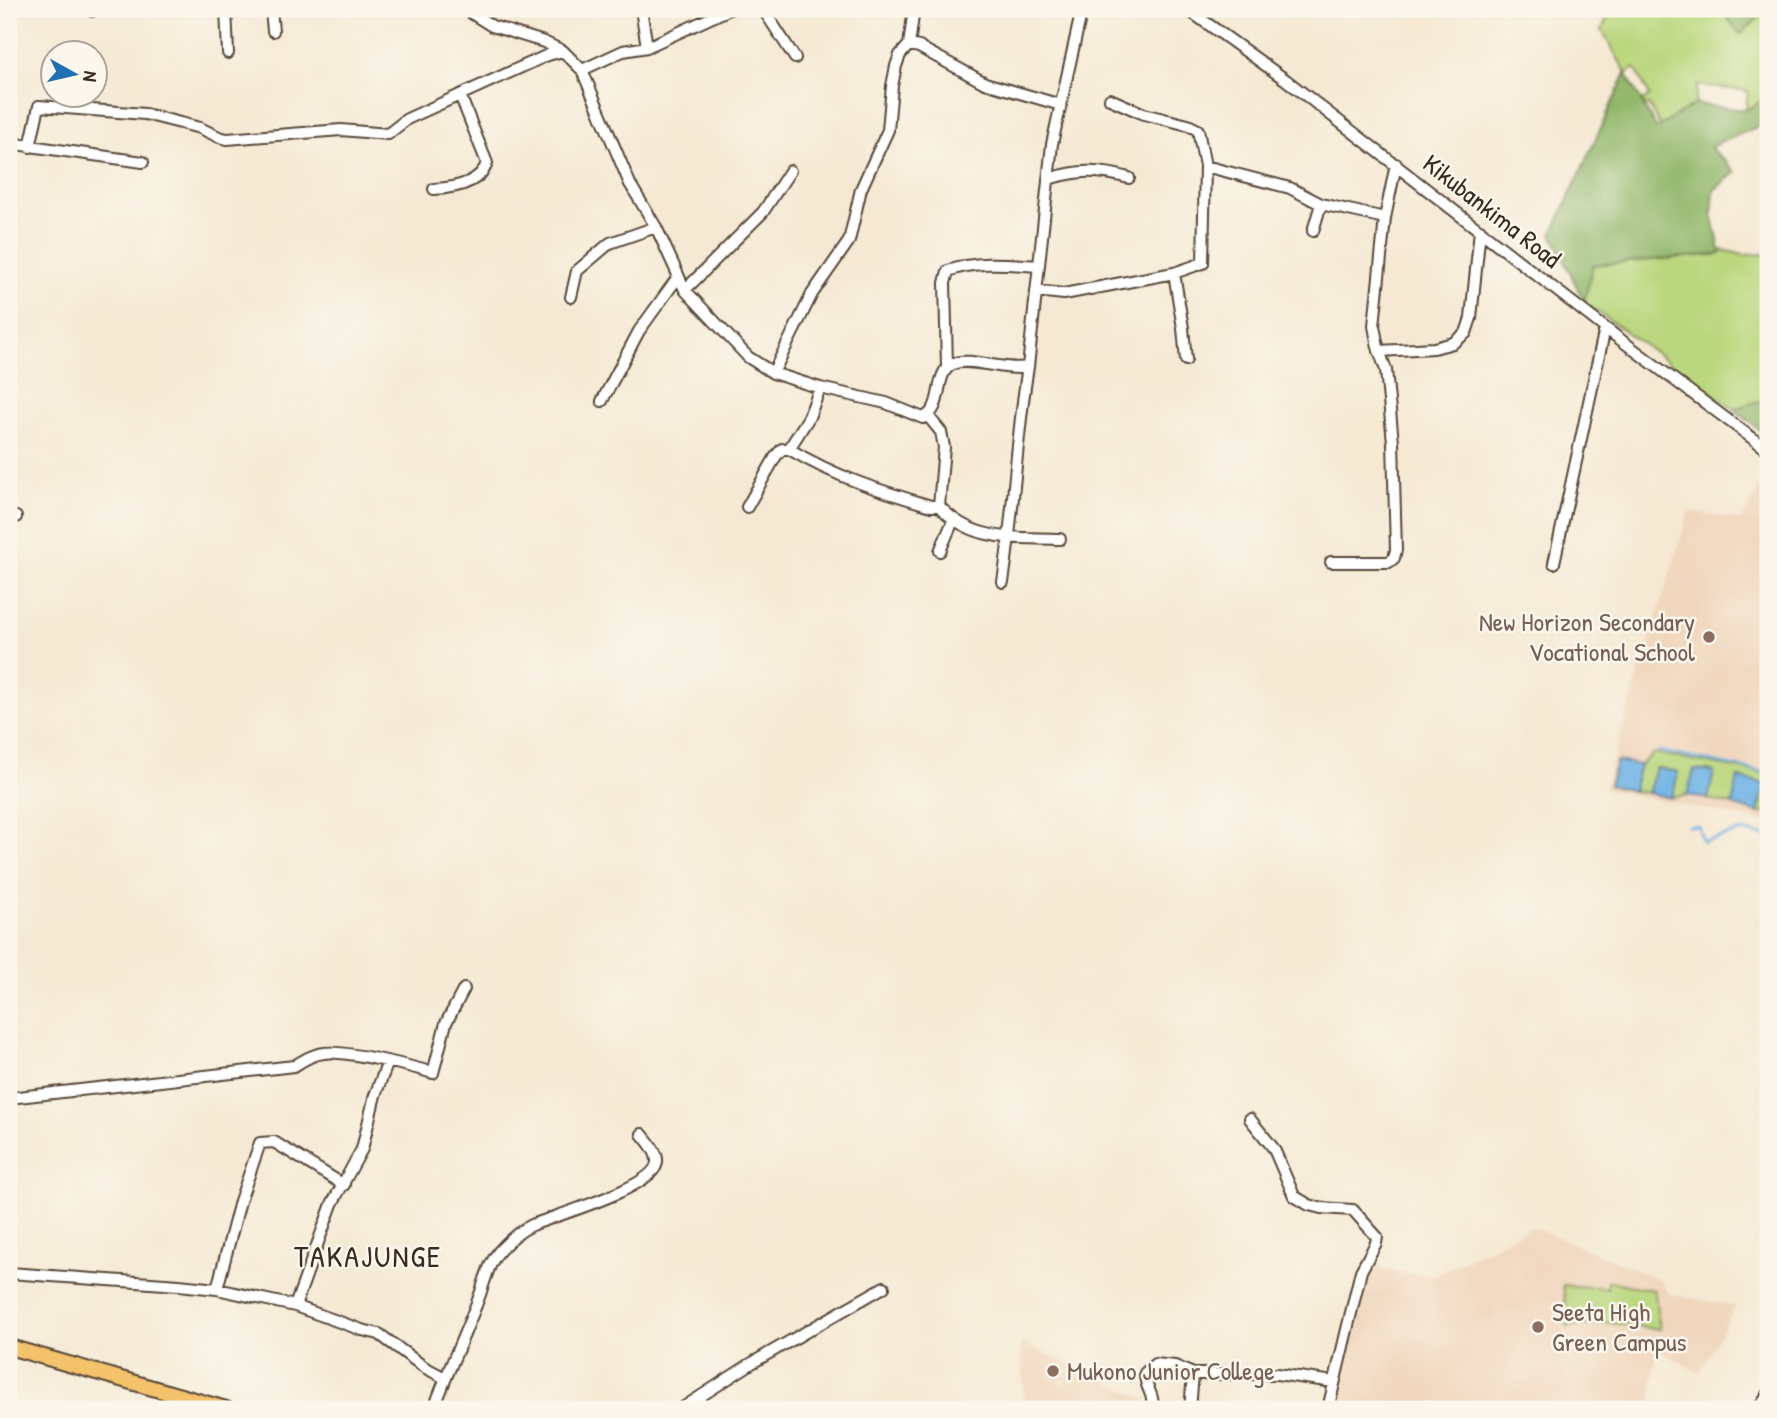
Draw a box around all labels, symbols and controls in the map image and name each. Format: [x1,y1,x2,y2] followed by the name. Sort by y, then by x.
[38,38,108,108] north arrow
[77,70,104,83] text: N
[1416,146,1569,276] street label: Kikubankima Road
[1479,604,1695,669] place label: New Horizon Secondary Vocational School
[1701,629,1717,645] marker: New Horizon Secondary Vocational School
[294,1236,442,1276] district label: TAKAJUNGE
[1552,1294,1687,1359] place label: Seeta High Green Campus
[1530,1319,1546,1335] marker: Seeta High Green Campus
[1067,1353,1275,1388] place label: Mukono Junior College
[1045,1363,1061,1379] marker: Mukono Junior College

